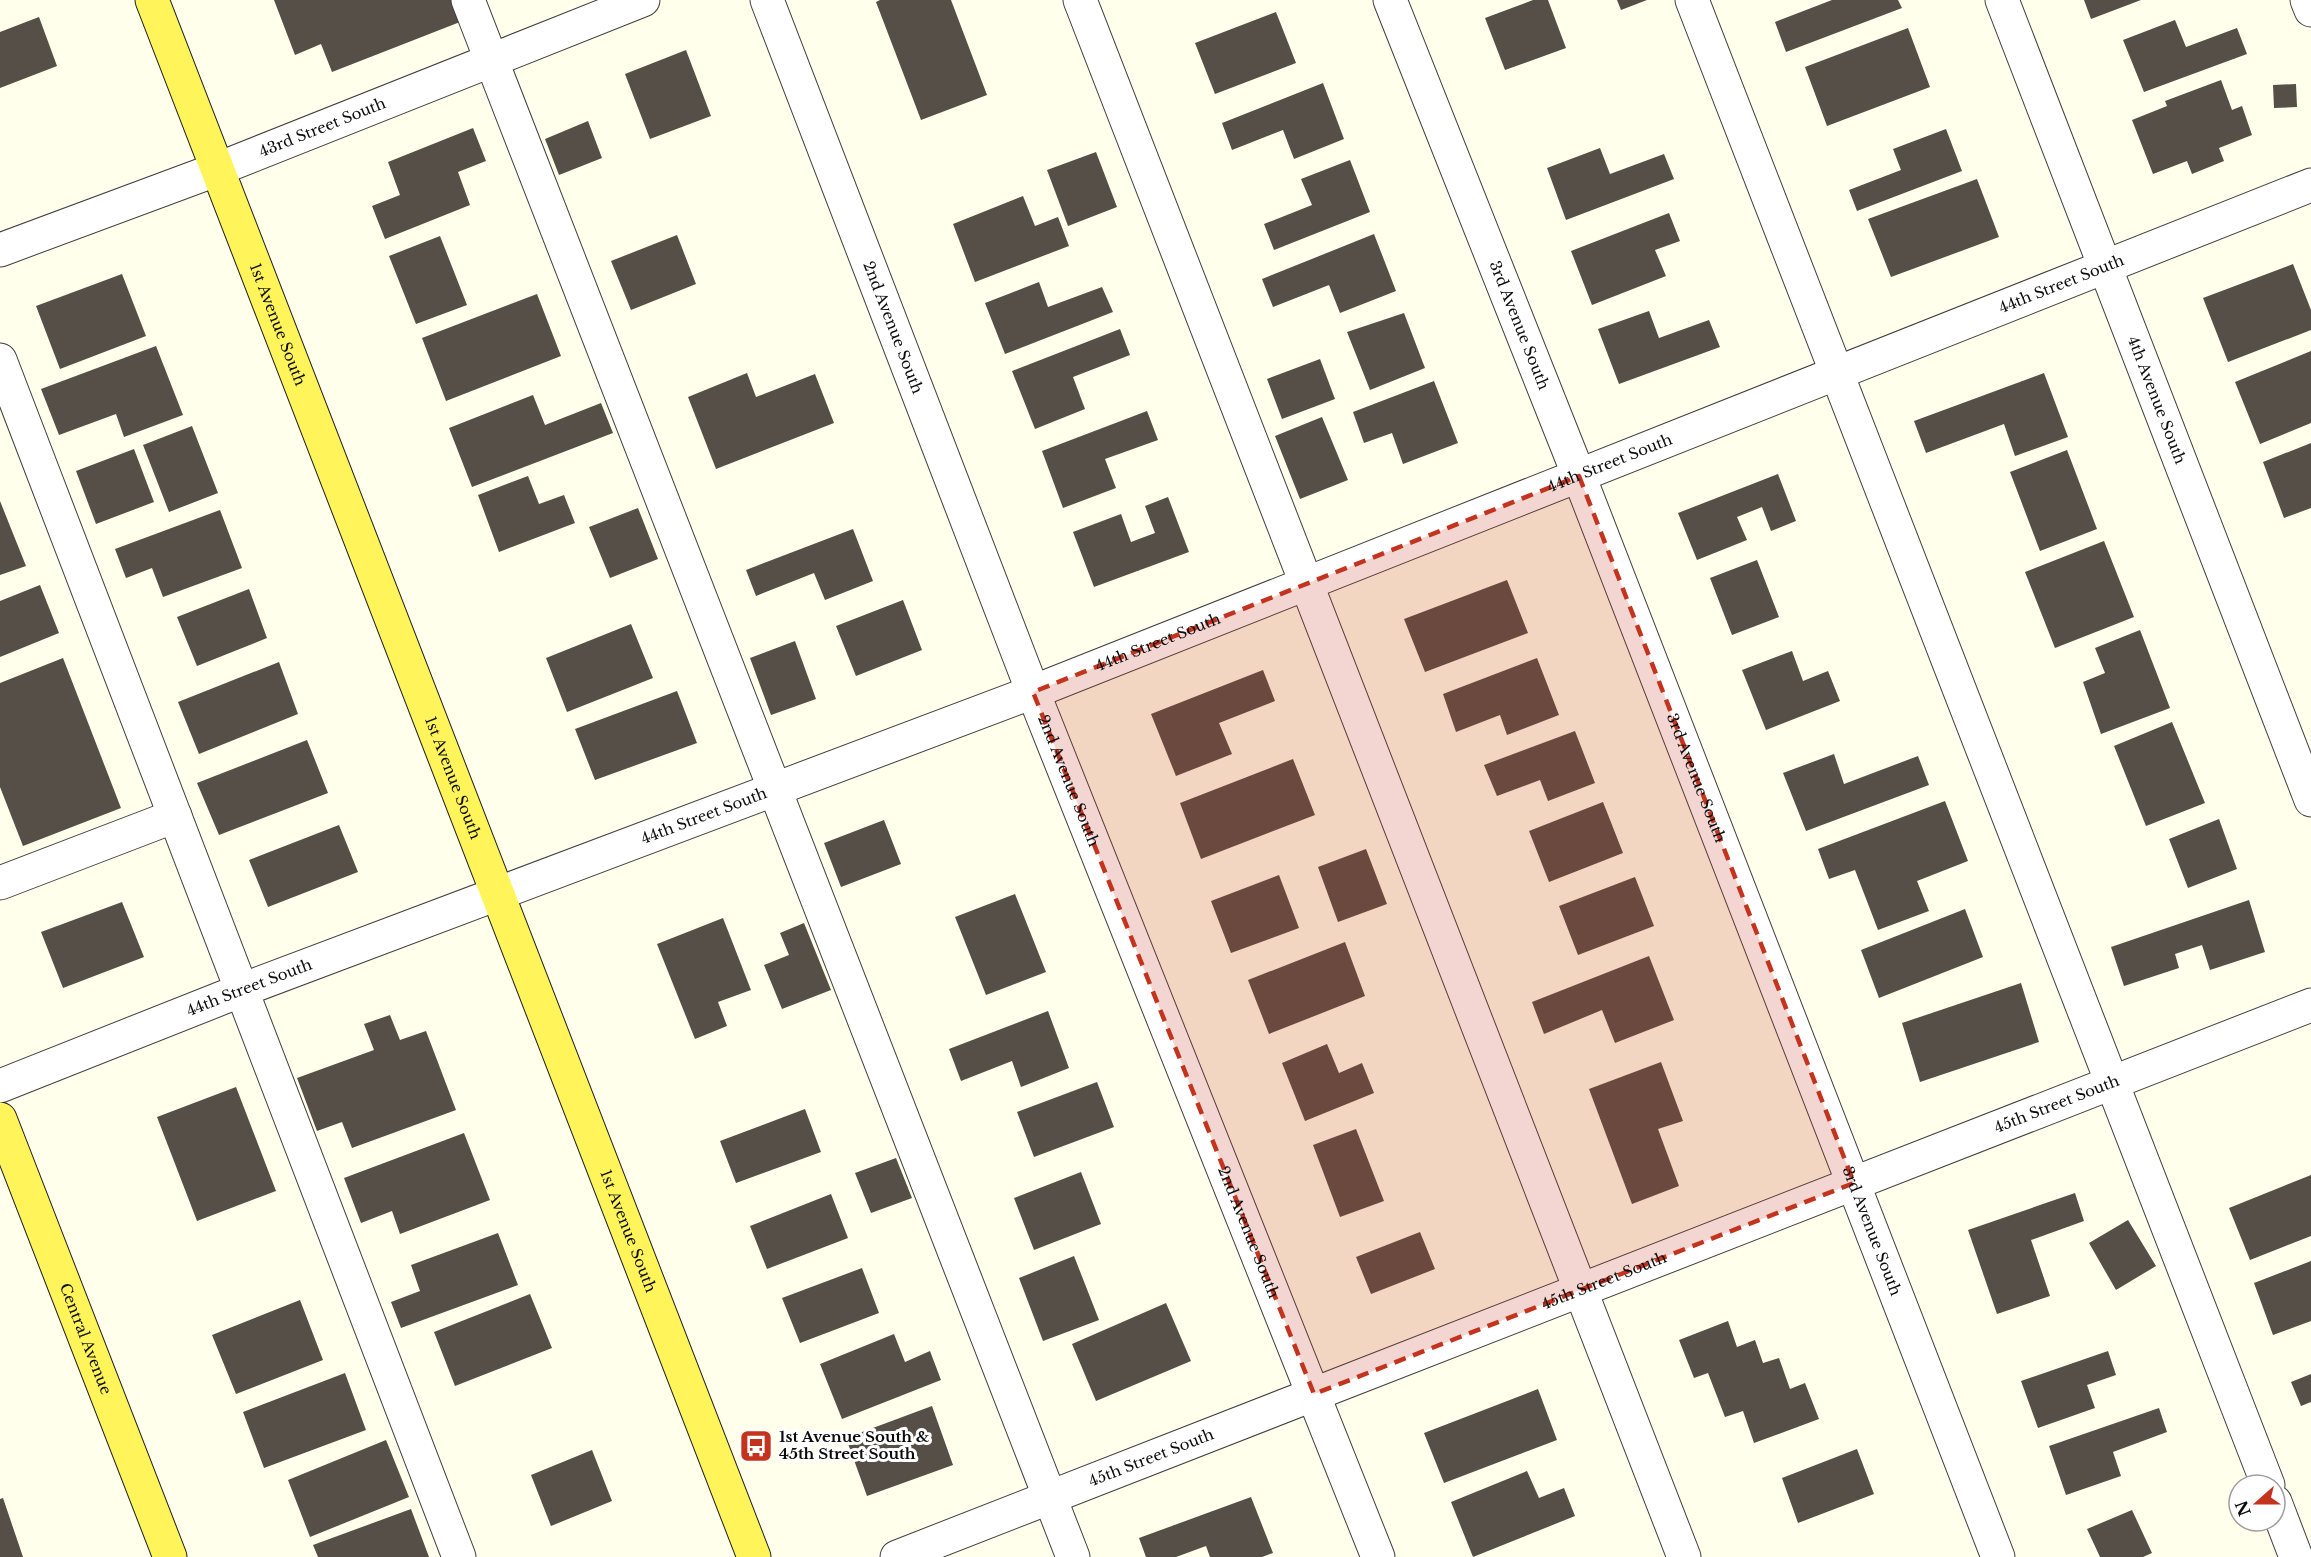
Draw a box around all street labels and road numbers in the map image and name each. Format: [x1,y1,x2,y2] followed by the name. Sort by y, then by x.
[256,93,388,161] street label: 43rd Street South
[1996,250,2127,317] street label: 44th Street South
[859,258,927,396] street label: 2nd Avenue South
[1485,258,1554,392] street label: 3rd Avenue South
[246,260,310,388] street label: 1st Avenue South
[2124,333,2190,467] street label: 4th Avenue South
[1544,429,1675,496] street label: 44th Street South
[1092,609,1223,675] street label: 44th Street South
[1663,710,1730,845] street label: 3rd Avenue South
[1034,712,1104,849] street label: 2nd Avenue South
[421,714,486,842] street label: 1st Avenue South
[638,783,769,848] street label: 44th Street South
[184,955,315,1020] street label: 44th Street South
[1991,1071,2122,1137] street label: 45th Street South
[1214,1163,1284,1301] street label: 2nd Avenue South
[1839,1164,1906,1298] street label: 3rd Avenue South
[596,1167,661,1295] street label: 1st Avenue South
[1539,1248,1669,1313] street label: 45th Street South
[56,1280,116,1397] street label: Central Avenue
[1086,1424,1216,1490] street label: 45th Street South

